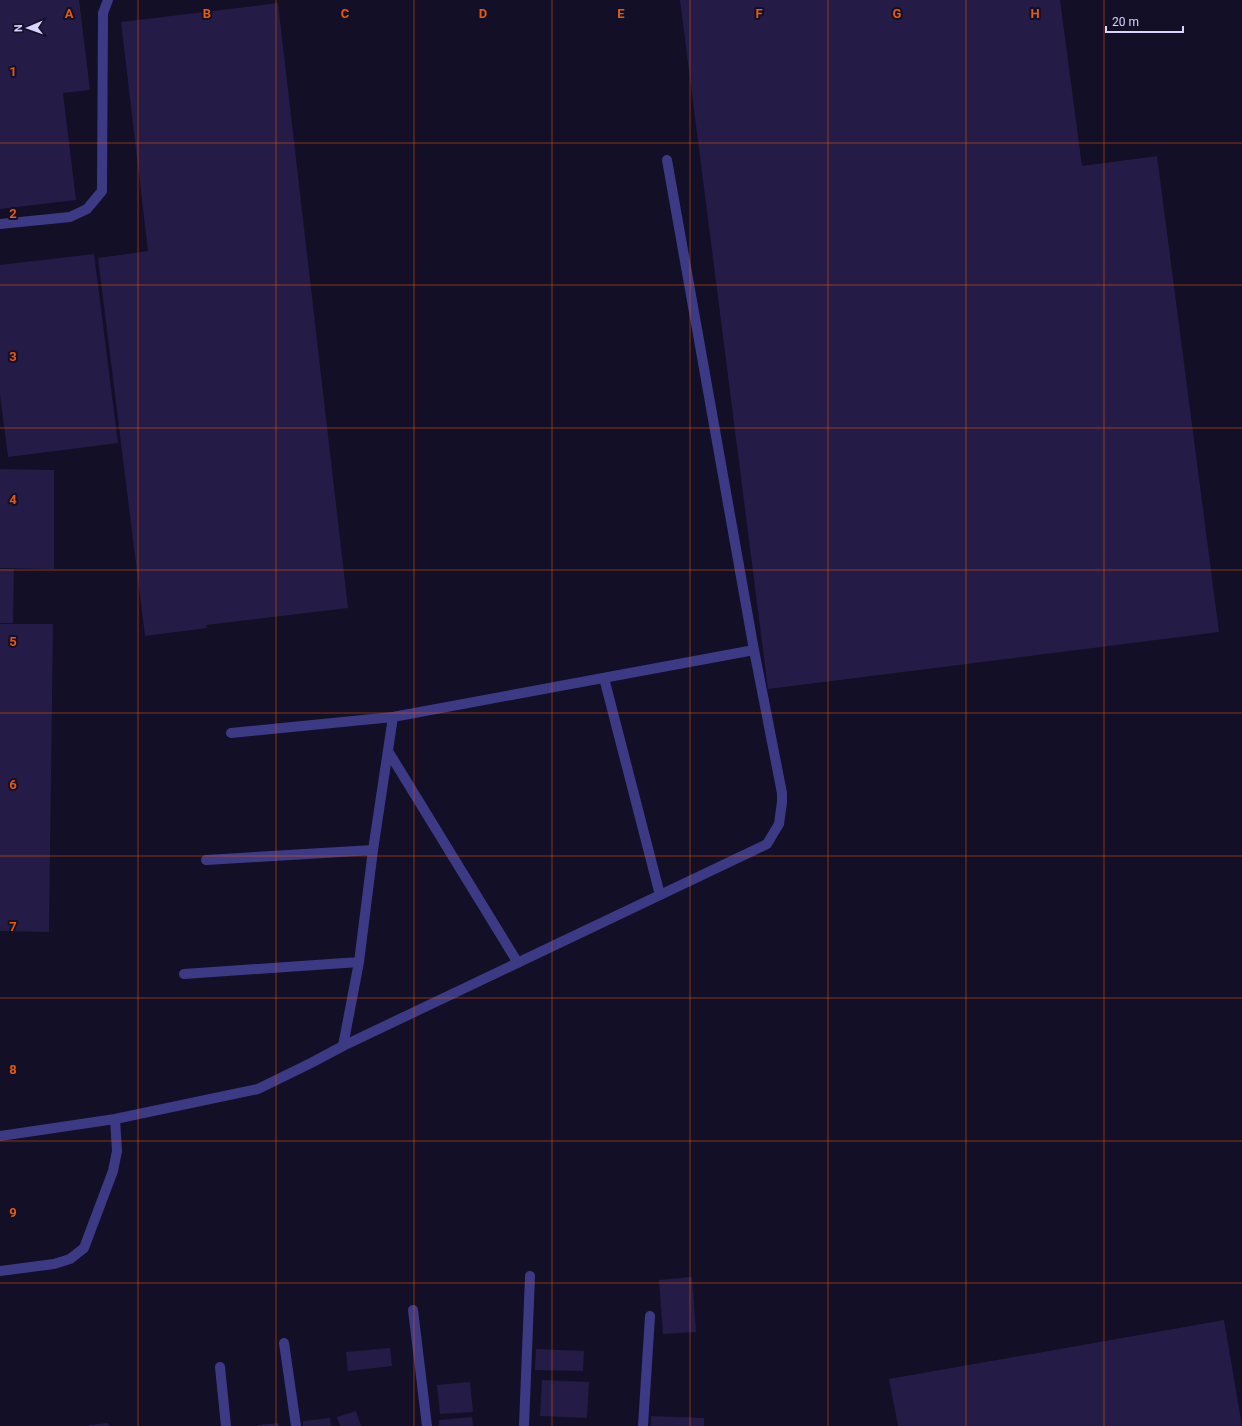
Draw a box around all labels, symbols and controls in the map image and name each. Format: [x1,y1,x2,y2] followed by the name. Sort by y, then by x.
[65,6,74,21] text: A
[203,6,211,21] text: B
[341,6,350,21] text: C
[479,6,487,21] text: D
[617,6,625,21] text: E
[755,6,763,21] text: F
[893,6,902,21] text: G
[1030,6,1040,21] text: H
[8,8,48,48] north arrow
[1106,8,1183,34] scale bar
[1112,15,1139,29] text: 20 m
[12,24,25,32] text: N
[9,64,17,79] text: 1
[9,206,17,221] text: 2
[9,349,17,364] text: 3
[9,492,17,507] text: 4
[9,634,17,649] text: 5
[9,777,17,792] text: 6
[9,919,17,934] text: 7
[9,1062,17,1077] text: 8
[9,1205,17,1220] text: 9

